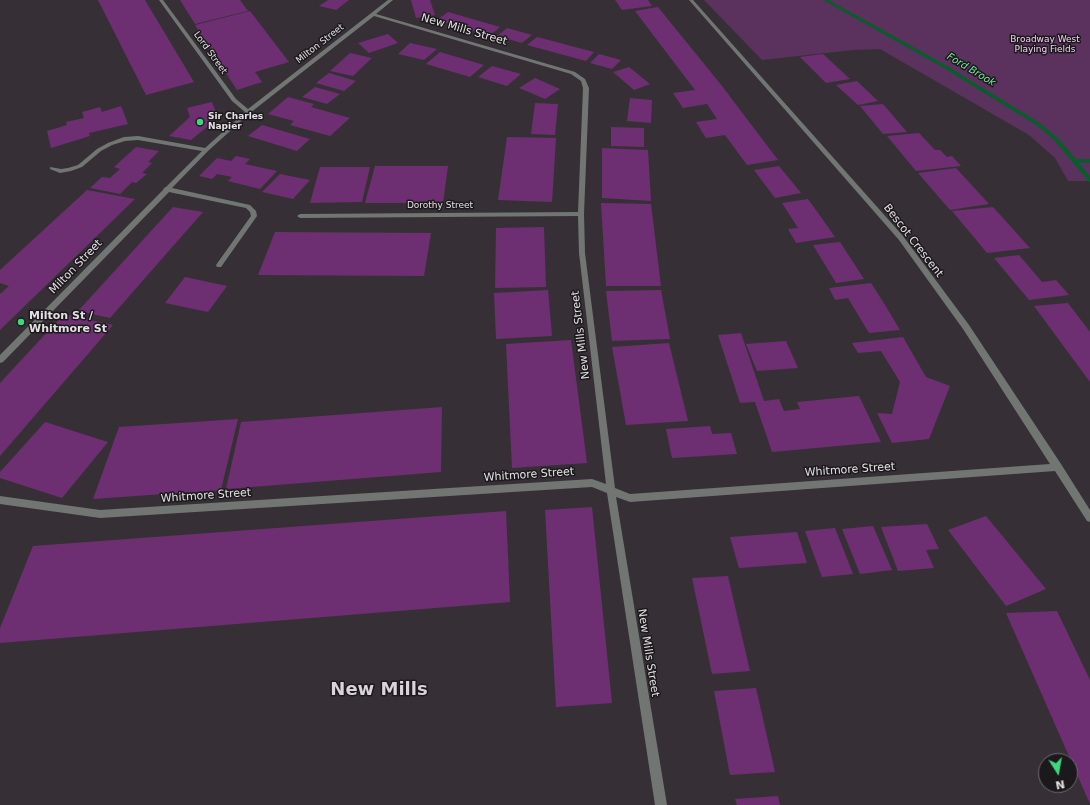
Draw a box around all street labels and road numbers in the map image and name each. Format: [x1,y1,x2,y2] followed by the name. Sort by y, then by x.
[420,11,508,49] street label: New Mills Street
[294,22,346,66] street label: Milton Street
[191,30,229,76] street label: Lord Street
[407,201,473,211] street label: Dorothy Street
[880,202,946,280] street label: Bescot Crescent
[47,237,105,297] street label: Milton Street
[569,290,593,380] street label: New Mills Street
[804,460,896,480] street label: Whitmore Street
[483,465,575,485] street label: Whitmore Street
[160,486,252,506] street label: Whitmore Street
[635,608,661,698] street label: New Mills Street

